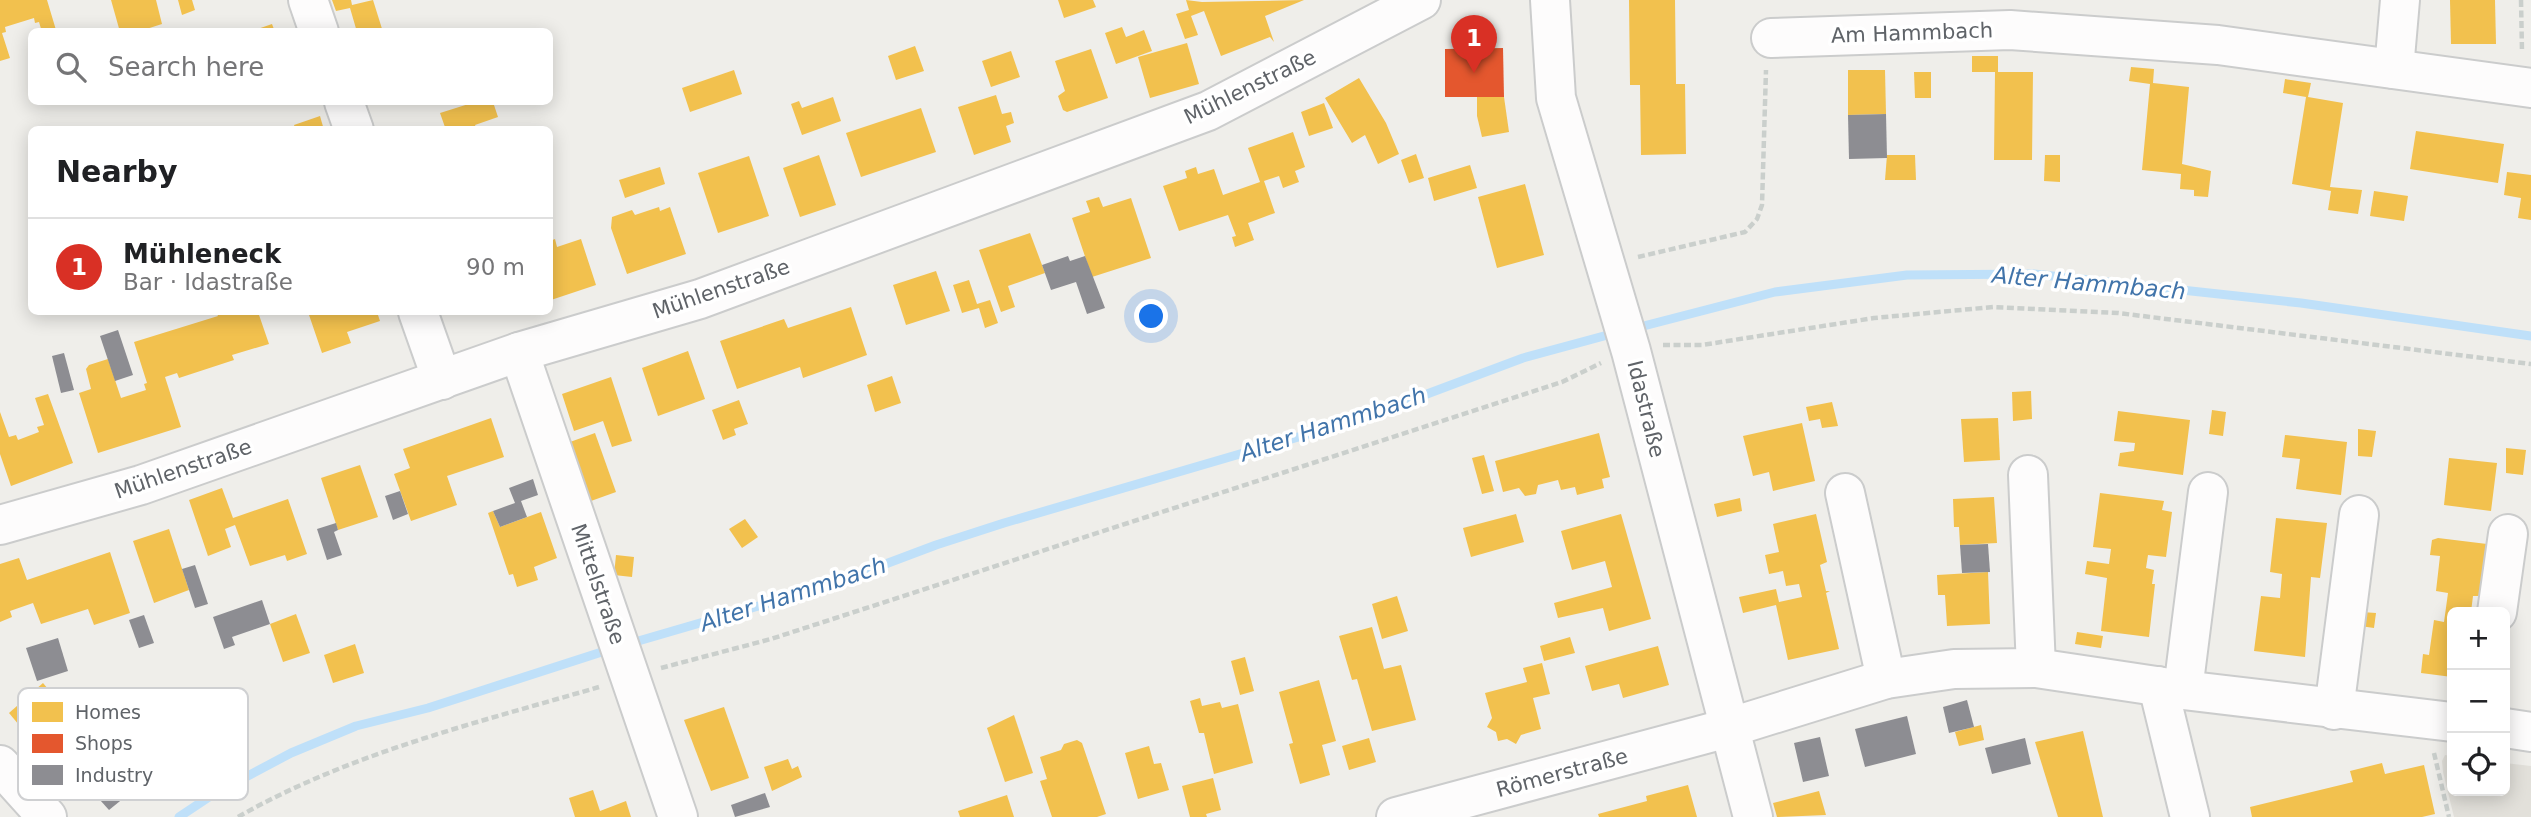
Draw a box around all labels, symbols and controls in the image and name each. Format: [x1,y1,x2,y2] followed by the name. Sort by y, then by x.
[1451,15,1497,73] pin: 1
[1831,18,1993,48] street label: Am Hammbach
[28,28,553,105] search box
[1180,45,1320,129] street label: Mühlenstraße
[52,48,90,86] icon: search
[108,52,264,82] text: Search here
[56,154,178,189] text: Nearby
[123,239,281,269] text: Mühleneck
[71,254,87,280] text: 1
[466,254,525,280] text: 90 m
[649,254,793,324] street label: Mühlenstraße
[1989,261,2187,304] water label: Alter Hammbach
[123,269,293,295] text: Bar · Idastraße
[1134,299,1168,333] your location
[1622,358,1670,460] street label: Idastraße
[1235,382,1429,467] water label: Alter Hammbach
[111,434,255,504] street label: Mühlenstraße
[566,521,630,647] street label: Mittelstraße
[695,552,889,637] water label: Alter Hammbach
[2447,607,2510,796] map controls
[2447,607,2510,670] button: +
[2447,670,2510,733] button: −
[18,688,248,800] legend
[75,701,141,723] text: Homes
[75,732,133,754] text: Shops
[2447,733,2510,796] button: locate
[1494,744,1630,802] street label: Römerstraße
[75,764,153,786] text: Industry

